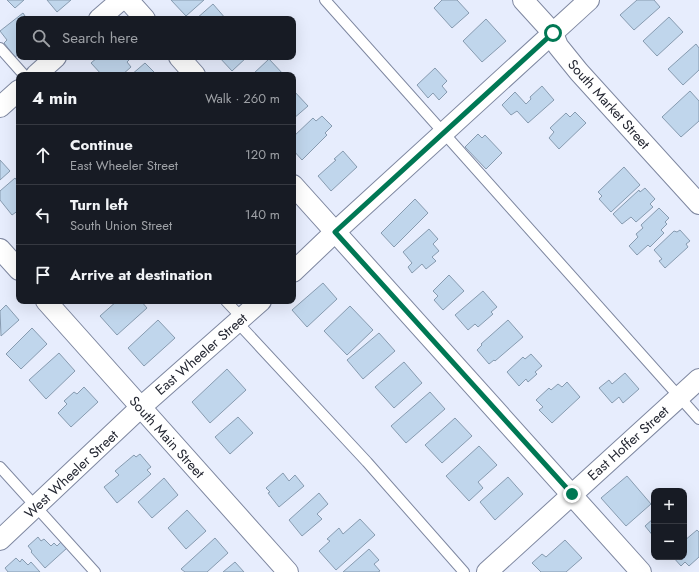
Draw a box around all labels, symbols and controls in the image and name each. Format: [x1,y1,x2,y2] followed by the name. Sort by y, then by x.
[16,16,296,60] search box
[544,24,562,42] route start
[30,27,52,49] icon: search
[62,27,138,49] text: Search here
[563,55,655,154] street label: South Market Street
[32,86,77,110] text: 4 min
[205,89,280,108] text: Walk · 260 m
[70,134,133,156] text: Continue
[32,144,54,166] icon: ahead
[245,145,280,164] text: 120 m
[70,156,178,175] text: East Wheeler Street
[70,194,128,216] text: Turn left
[32,204,54,226] icon: left
[245,205,280,224] text: 140 m
[70,216,172,235] text: South Union Street
[32,264,54,286] icon: arrive
[70,264,212,286] text: Arrive at destination
[151,308,252,400] street label: East Wheeler Street
[125,392,210,483] street label: South Main Street
[583,401,673,485] street label: East Hoffer Street
[20,425,123,523] street label: West Wheeler Street
[563,485,581,503] route end
[651,488,687,560] map controls
[651,488,687,524] button: +
[651,524,687,560] button: −

